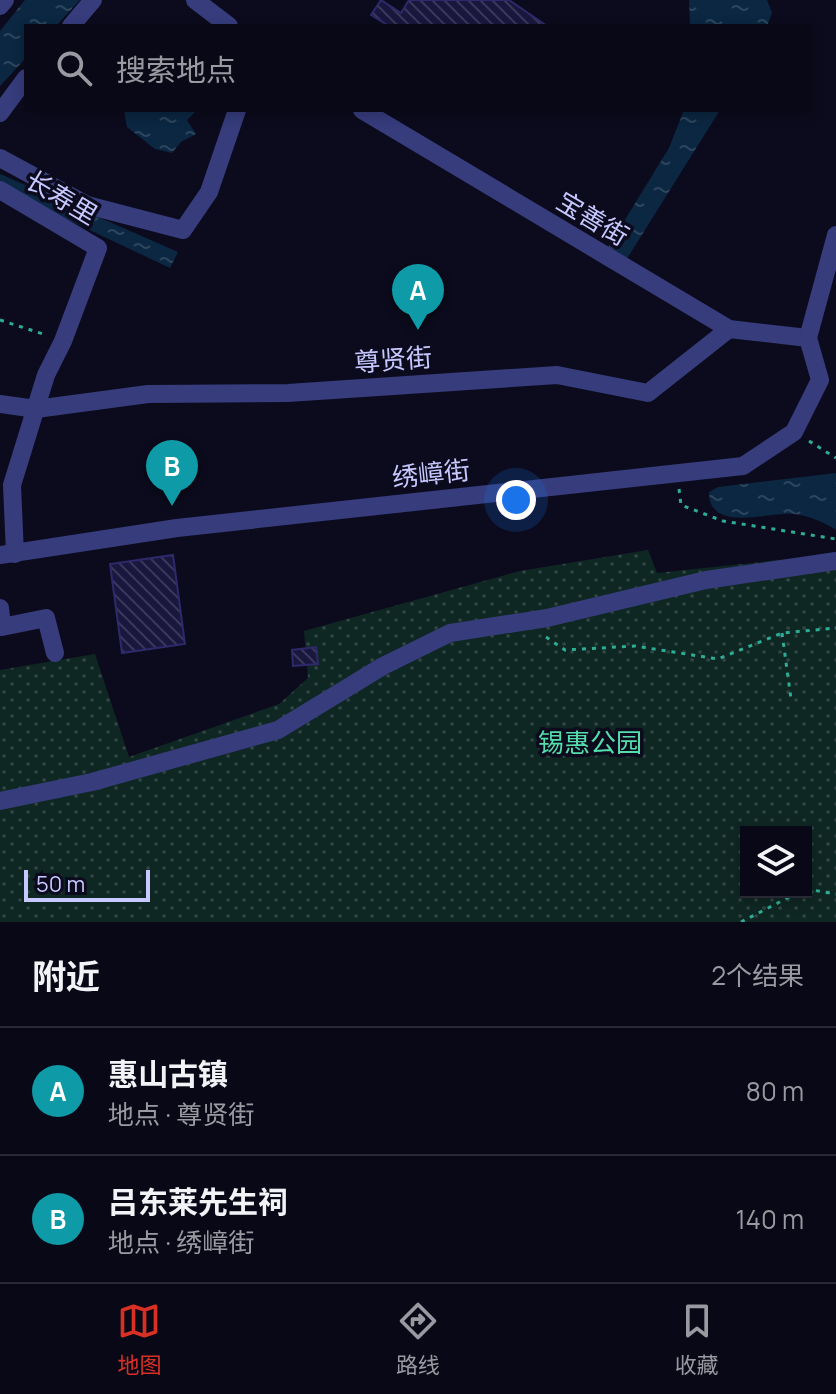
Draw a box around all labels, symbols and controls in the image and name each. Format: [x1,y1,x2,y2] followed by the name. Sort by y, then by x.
[24,24,812,112] search box
[52,46,96,90] icon: search
[116,49,236,90] text: 搜索地点
[19,161,105,233] street label: 长寿里
[550,182,636,254] street label: 宝善街
[392,264,444,330] pin: A
[353,338,433,380] street label: 尊贤街
[146,440,198,506] pin: B
[390,451,472,495] street label: 绣嶂街
[496,480,536,520] your location
[538,724,642,760] park label: 锡惠公园
[740,826,812,898] map controls
[740,826,812,898] button: layers
[24,866,150,902] scale bar
[36,869,85,899] text: 50 m
[32,953,100,999] text: 附近
[711,957,804,993] text: 2个结果
[108,1053,228,1094] text: 惠山古镇
[49,1073,67,1109] text: A
[746,1073,804,1109] text: 80 m
[108,1096,254,1132] text: 地点 · 尊贤街
[108,1181,288,1222] text: 吕东莱先生祠
[50,1201,66,1237] text: B
[735,1201,804,1237] text: 140 m
[108,1224,254,1260] text: 地点 · 绣嶂街
[117,1299,161,1380] tab: 地图
[396,1299,440,1380] tab: 路线
[675,1299,719,1380] tab: 收藏

